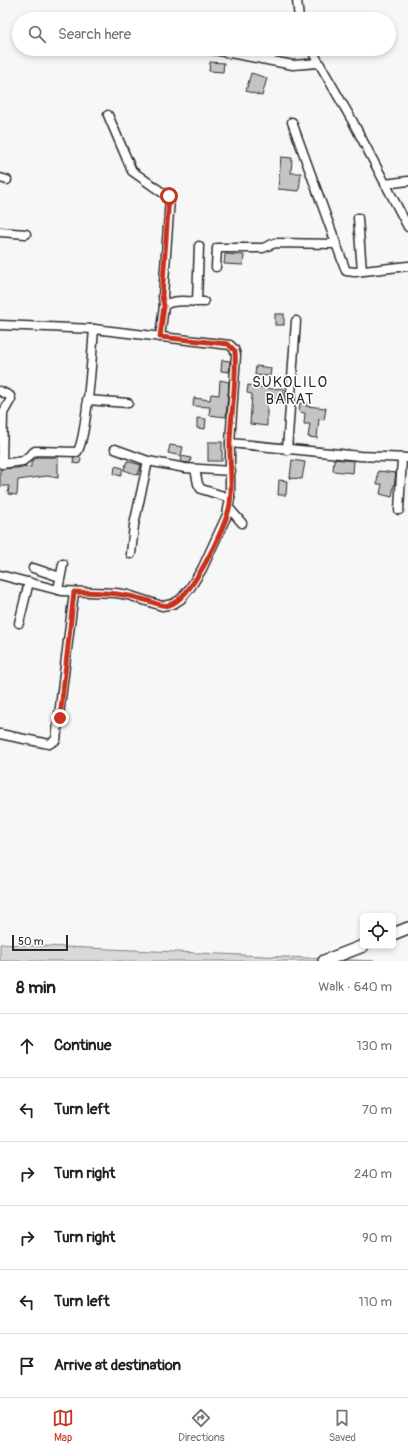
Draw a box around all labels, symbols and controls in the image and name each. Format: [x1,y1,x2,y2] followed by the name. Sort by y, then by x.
[12,12,396,56] search box
[26,23,48,45] icon: search
[58,25,131,44] text: Search here
[160,187,178,205] route start
[252,373,328,409] district label: SUKOLILO BARAT
[51,709,69,727] route end
[360,913,396,949] map controls
[360,913,396,949] button: locate
[12,933,68,952] scale bar
[18,935,44,948] text: 50 m
[16,977,56,998] text: 8 min
[318,979,392,995] text: Walk · 640 m
[16,1035,38,1057] icon: ahead
[54,1036,112,1055] text: Continue
[356,1038,392,1054] text: 130 m
[16,1099,38,1121] icon: left
[54,1100,110,1119] text: Turn left
[362,1102,392,1118] text: 70 m
[16,1163,38,1185] icon: right
[54,1164,115,1183] text: Turn right
[354,1166,392,1182] text: 240 m
[16,1227,38,1249] icon: right
[54,1228,115,1247] text: Turn right
[362,1230,392,1246] text: 90 m
[16,1291,38,1313] icon: left
[54,1292,110,1311] text: Turn left
[359,1294,392,1310] text: 110 m
[16,1355,38,1377] icon: arrive
[54,1356,181,1375] text: Arrive at destination
[52,1407,74,1444] tab: Map
[178,1407,225,1444] tab: Directions
[329,1407,356,1444] tab: Saved

